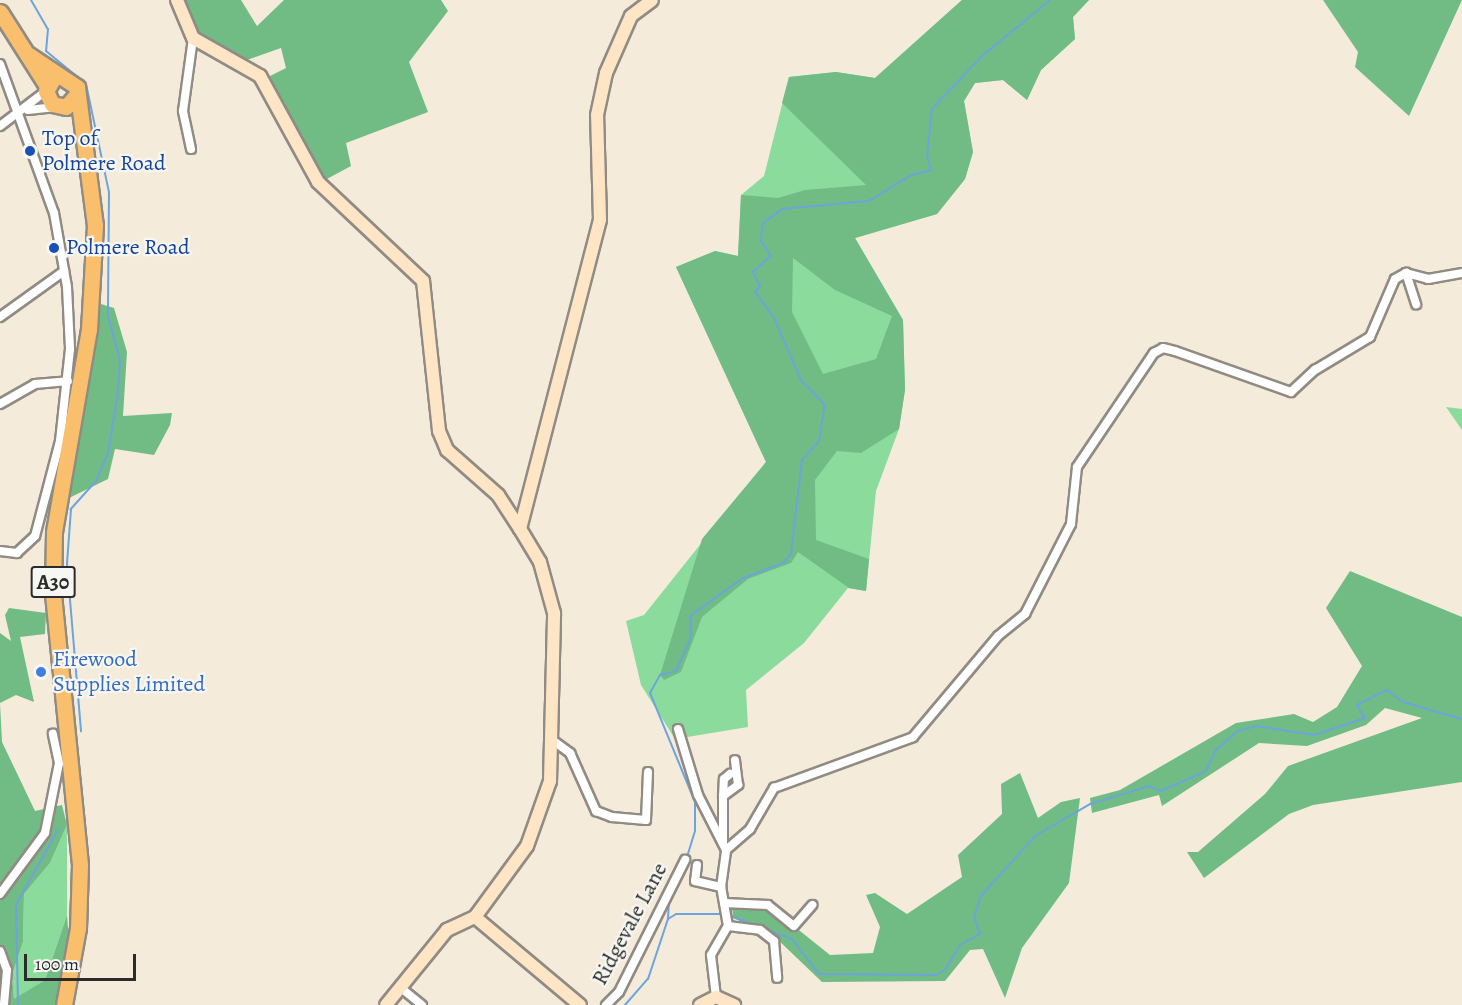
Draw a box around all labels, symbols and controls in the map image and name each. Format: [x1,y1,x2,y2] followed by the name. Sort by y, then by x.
[42,125,166,176] place label: Top of Polmere Road
[23,144,37,158] marker: Top of Polmere Road
[66,235,190,261] place label: Polmere Road
[47,241,61,255] marker: Polmere Road
[31,564,76,600] road number: A30
[53,646,205,698] place label: Firewood Supplies Limited
[34,665,48,679] marker: Firewood Supplies Limited
[587,858,673,990] street label: Ridgevale Lane
[27,942,140,980] scale bar
[35,952,79,976] text: 100 m

